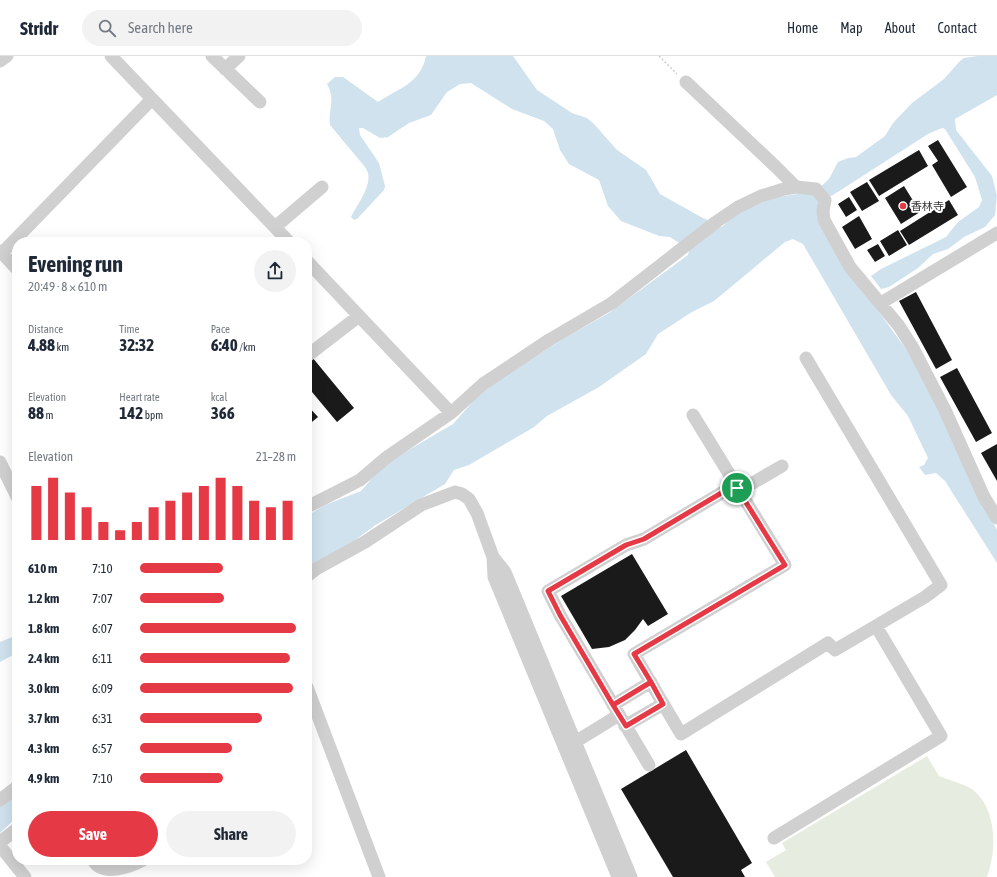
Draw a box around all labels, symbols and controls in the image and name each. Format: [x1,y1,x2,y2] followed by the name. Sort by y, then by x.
[82,10,362,46] search box
[20,17,58,39] text: Stridr
[96,17,118,39] icon: search
[128,19,193,36] text: Search here
[787,20,818,36] text: Home
[840,20,863,36] text: Map
[885,20,916,36] text: About
[938,20,977,36] text: Contact
[911,200,944,212] place label: 香林寺
[898,201,908,211] marker: 香林寺
[254,250,296,292] button: share
[28,251,123,277] text: Evening run
[28,279,107,294] text: 20:49 · 8 × 610 m
[28,323,63,335] text: Distance
[119,323,139,335] text: Time
[211,323,230,335] text: Pace
[28,335,55,355] text: 4.88
[119,335,154,355] text: 32:32
[211,335,238,355] text: 6:40
[55,341,69,353] text: km
[238,341,256,353] text: /km
[28,391,66,403] text: Elevation
[119,391,160,403] text: Heart rate
[211,391,227,403] text: kcal
[28,403,44,423] text: 88
[119,403,143,423] text: 142
[211,403,235,423] text: 366
[44,409,53,421] text: m
[143,409,163,421] text: bpm
[28,449,73,464] text: Elevation
[256,449,296,464] text: 21–28 m
[720,471,754,505] pin
[726,477,748,499] icon: arrive
[28,561,57,576] text: 610 m
[92,561,113,576] text: 7:10
[28,591,59,606] text: 1.2 km
[92,591,113,606] text: 7:07
[28,621,59,636] text: 1.8 km
[92,621,113,636] text: 6:07
[28,651,59,666] text: 2.4 km
[92,651,113,666] text: 6:11
[28,681,59,696] text: 3.0 km
[92,681,113,696] text: 6:09
[28,711,59,726] text: 3.7 km
[92,711,113,726] text: 6:31
[28,741,59,756] text: 4.3 km
[92,741,113,756] text: 6:57
[28,771,59,786] text: 4.9 km
[92,771,113,786] text: 7:10
[28,811,158,857] button: Save
[166,811,296,857] button: Share

